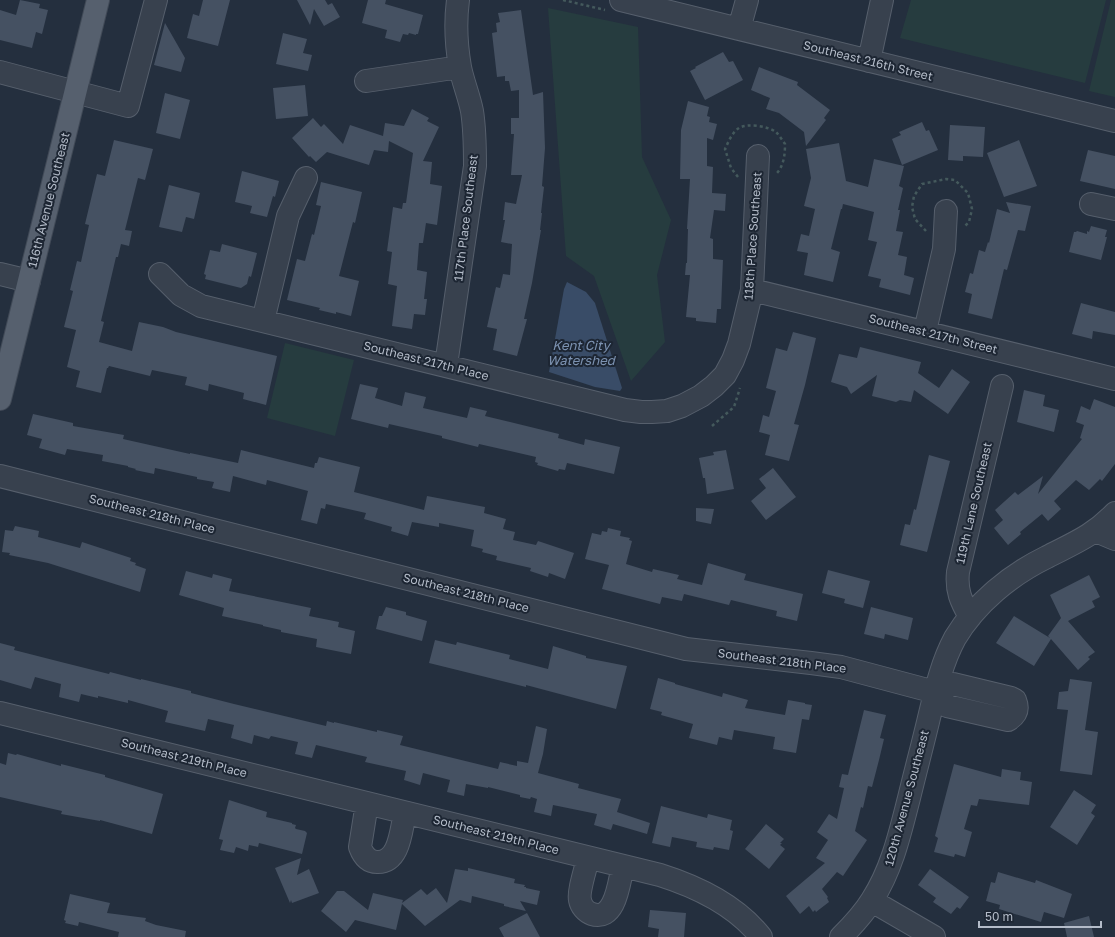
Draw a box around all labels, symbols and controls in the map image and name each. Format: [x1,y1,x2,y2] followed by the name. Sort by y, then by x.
[802,37,935,84] street label: Southeast 216th Street
[24,131,73,269] street label: 116th Avenue Southeast
[450,154,481,282] street label: 117th Place Southeast
[741,171,764,301] street label: 118th Place Southeast
[867,310,999,357] street label: Southeast 217th Street
[547,337,617,368] water label: Kent City Watershed
[362,338,490,383] street label: Southeast 217th Place
[952,440,995,565] street label: 119th Lane Southeast
[87,491,217,536] street label: Southeast 218th Place
[401,570,531,615] street label: Southeast 218th Place
[717,645,847,676] street label: Southeast 218th Place
[881,728,932,867] street label: 120th Avenue Southeast
[120,735,249,780] street label: Southeast 219th Place
[432,812,561,857] street label: Southeast 219th Place
[979,903,1101,929] scale bar
[985,909,1013,924] text: 50 m

